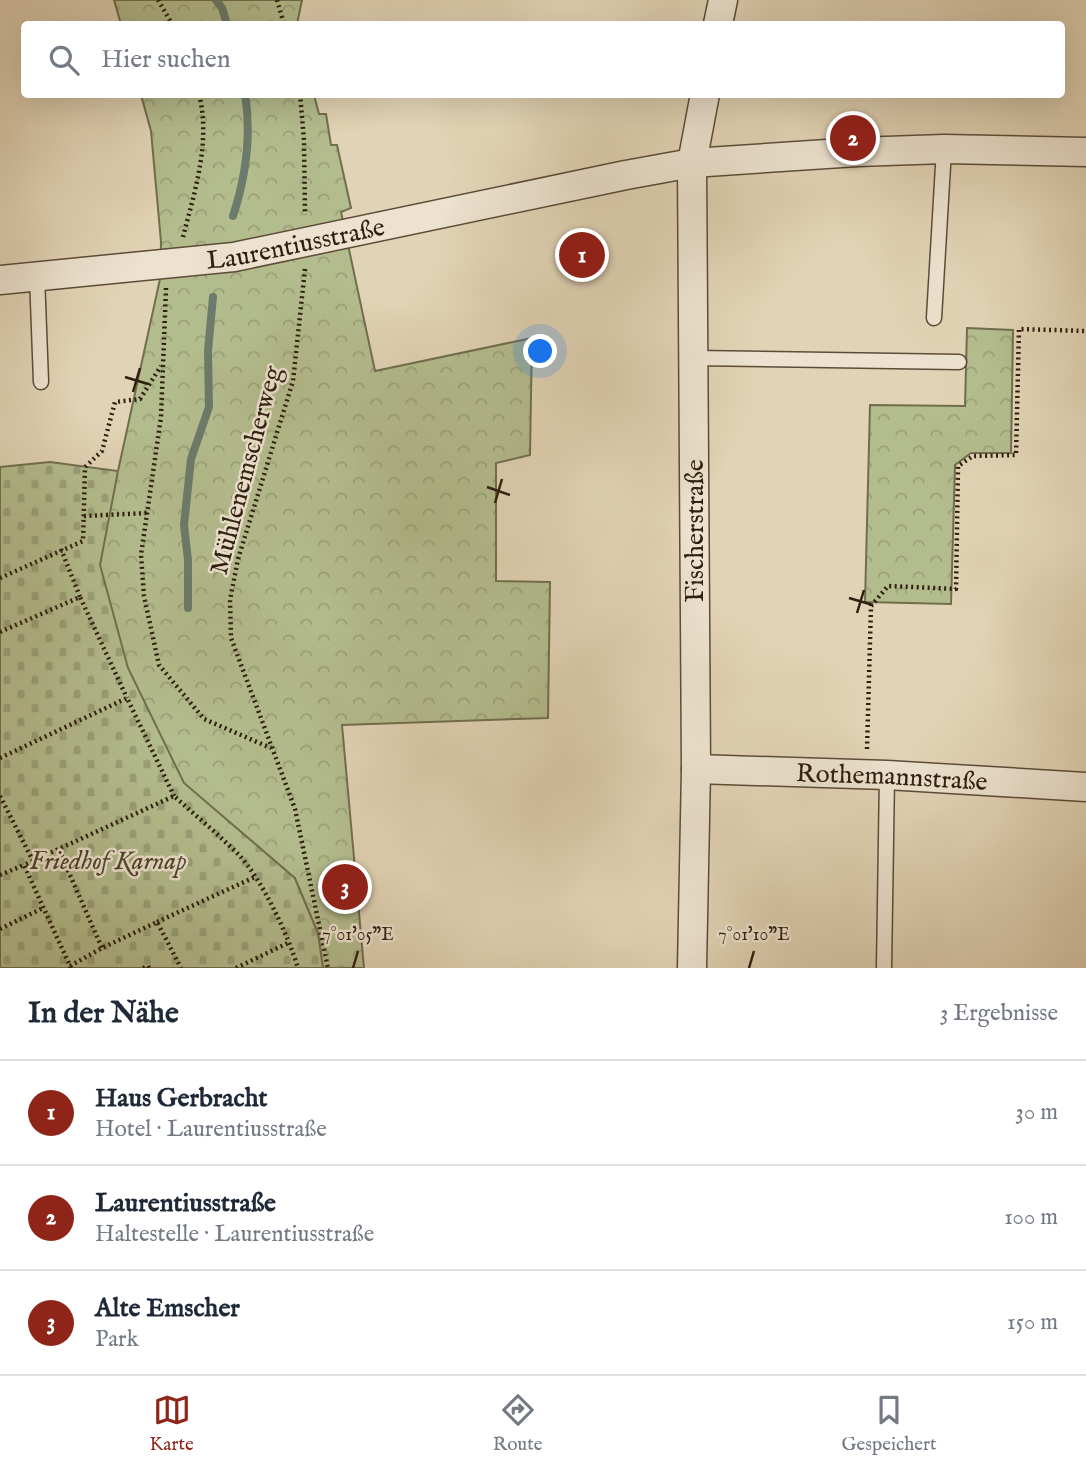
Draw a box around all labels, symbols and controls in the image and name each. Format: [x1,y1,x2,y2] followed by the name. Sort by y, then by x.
[21,21,1065,98] search box
[45,41,83,79] icon: search
[101,43,231,76] text: Hier suchen
[830,112,876,164] pin: 2
[205,211,388,278] street label: Laurentiusstraße
[559,229,605,281] pin: 1
[523,334,557,368] your location
[203,361,290,578] street label: Mühlenemscherweg
[679,459,712,603] street label: Fischerstraße
[796,757,988,799] street label: Rothemannstraße
[30,845,186,878] park label: Friedhof Karnap
[322,861,368,913] pin: 3
[322,924,394,947] text: 7°01'05"E
[718,924,790,947] text: 7°01'10"E
[28,995,179,1033] text: In der Nähe
[940,999,1058,1028] text: 3 Ergebnisse
[95,1082,267,1115] text: Haus Gerbracht
[47,1098,55,1127] text: 1
[1015,1098,1058,1127] text: 30 m
[95,1115,327,1144] text: Hotel · Laurentiusstraße
[95,1187,276,1220] text: Laurentiusstraße
[46,1203,56,1232] text: 2
[1004,1203,1058,1232] text: 100 m
[95,1220,374,1249] text: Haltestelle · Laurentiusstraße
[95,1292,240,1325] text: Alte Emscher
[47,1308,55,1337] text: 3
[1007,1308,1058,1337] text: 150 m
[95,1325,139,1354] text: Park
[150,1391,194,1457] tab: Karte
[493,1391,542,1457] tab: Route
[841,1391,936,1457] tab: Gespeichert

